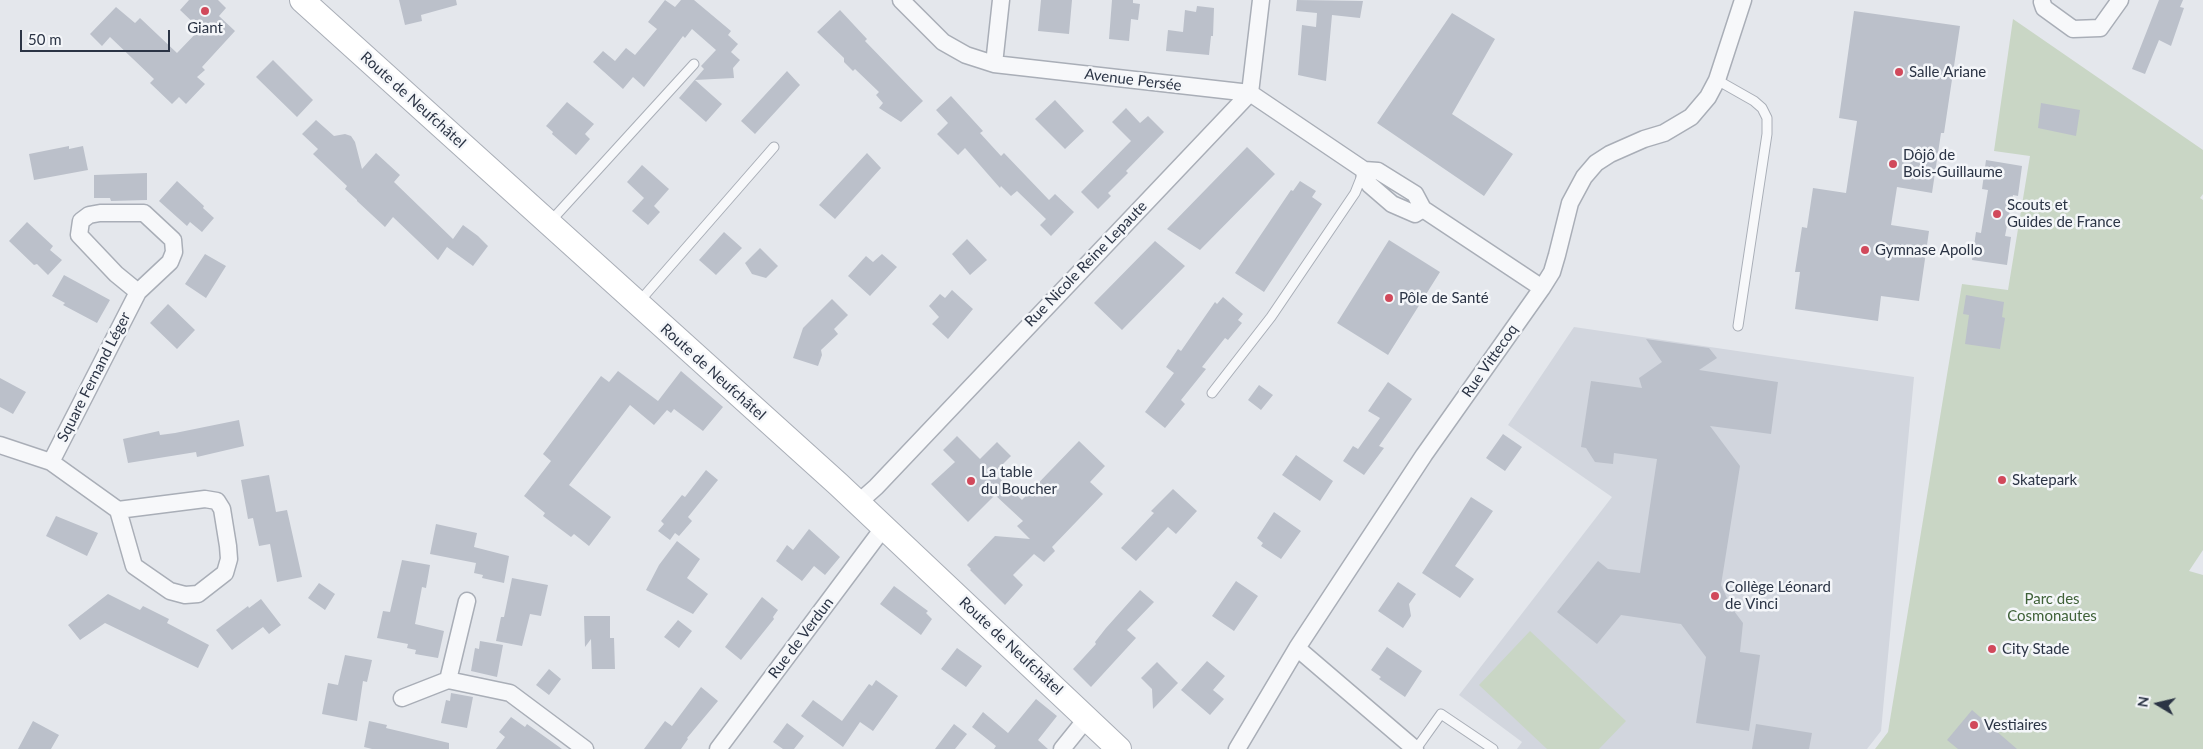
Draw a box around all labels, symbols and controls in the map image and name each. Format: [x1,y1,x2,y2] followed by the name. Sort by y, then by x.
[199,5,211,17] marker: Giant
[187,19,223,37] place label: Giant
[22,20,172,52] scale bar
[28,30,62,48] text: 50 m
[357,48,469,152] street label: Route de Neufchâtel
[1909,63,1986,81] place label: Salle Ariane
[1083,65,1183,95] street label: Avenue Persée
[1893,66,1905,78] marker: Salle Ariane
[1903,146,2003,181] place label: Dôjô de Bois-Guillaume
[1887,158,1899,170] marker: Dôjô de Bois-Guillaume
[2007,196,2121,231] place label: Scouts et Guides de France
[1021,197,1151,331] street label: Rue Nicole Reine Lepaute
[1991,208,2003,220] marker: Scouts et Guides de France
[1875,241,1982,259] place label: Gymnase Apollo
[1859,244,1871,256] marker: Gymnase Apollo
[1399,289,1489,307] place label: Pôle de Santé
[1383,292,1395,304] marker: Pôle de Santé
[54,309,134,445] street label: Square Fernand Léger
[657,320,769,424] street label: Route de Neufchâtel
[1458,321,1522,401] street label: Rue Vittecoq
[981,463,1057,498] place label: La table du Boucher
[2012,471,2077,489] place label: Skatepark
[1996,474,2008,486] marker: Skatepark
[965,475,977,487] marker: La table du Boucher
[1725,578,1831,613] place label: Collège Léonard de Vinci
[1709,590,1721,602] marker: Collège Léonard de Vinci
[2007,590,2097,625] park label: Parc des Cosmonautes
[955,593,1067,699] street label: Route de Neufchâtel
[765,594,837,682] street label: Rue de Verdun
[2002,640,2070,658] place label: City Stade
[1986,643,1998,655] marker: City Stade
[2133,679,2183,729] north arrow
[2133,695,2152,708] text: N
[1984,716,2047,734] place label: Vestiaires
[1968,719,1980,731] marker: Vestiaires

